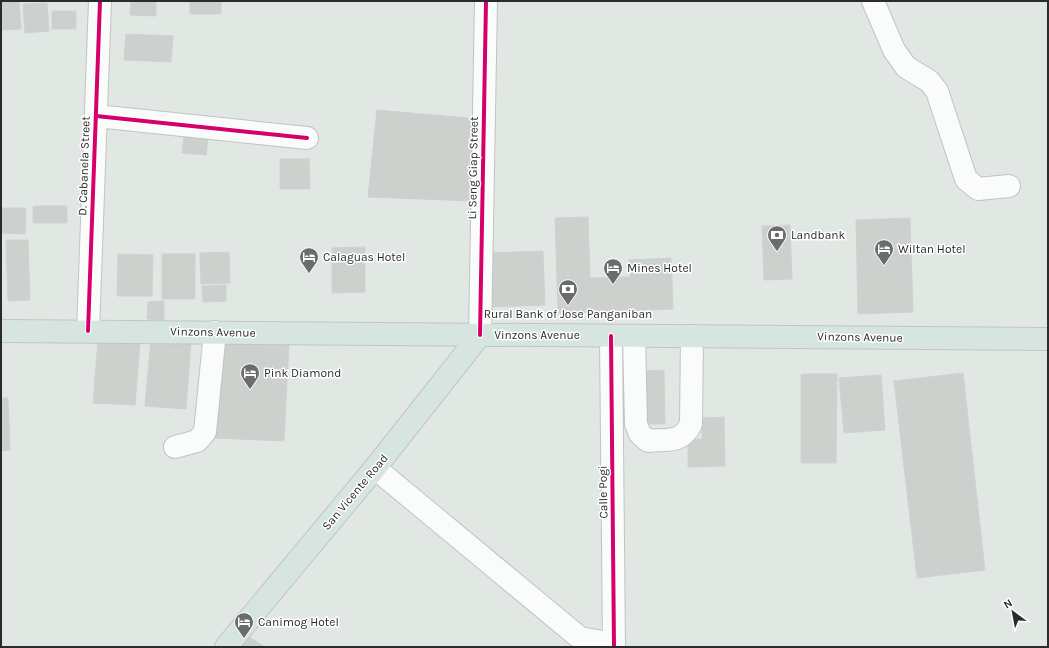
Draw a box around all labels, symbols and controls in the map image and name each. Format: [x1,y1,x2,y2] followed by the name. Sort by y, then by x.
[75,115,93,216] street label: D. Cabanela Street
[465,116,481,220] street label: Li Seng Giap Street
[766,224,788,252] bank icon: Landbank
[791,228,846,242] place label: Landbank
[873,238,895,266] hotel icon: Wiltan Hotel
[898,242,966,256] place label: Wiltan Hotel
[298,246,320,274] hotel icon: Calaguas Hotel
[323,250,405,264] place label: Calaguas Hotel
[602,257,624,285] hotel icon: Mines Hotel
[627,261,692,275] place label: Mines Hotel
[557,278,579,306] bank icon: Rural Bank of Jose Panganiban
[484,307,652,321] place label: Rural Bank of Jose Panganiban
[170,324,256,340] street label: Vinzons Avenue
[494,328,580,342] street label: Vinzons Avenue
[817,329,903,345] street label: Vinzons Avenue
[239,362,261,390] hotel icon: Pink Diamond
[264,366,341,380] place label: Pink Diamond
[319,451,391,533] street label: San Vicente Road
[596,465,610,519] street label: Calle Pogi
[993,592,1033,632] north arrow
[1001,596,1015,612] text: N
[233,611,255,639] hotel icon: Canimog Hotel
[258,615,339,629] place label: Canimog Hotel

